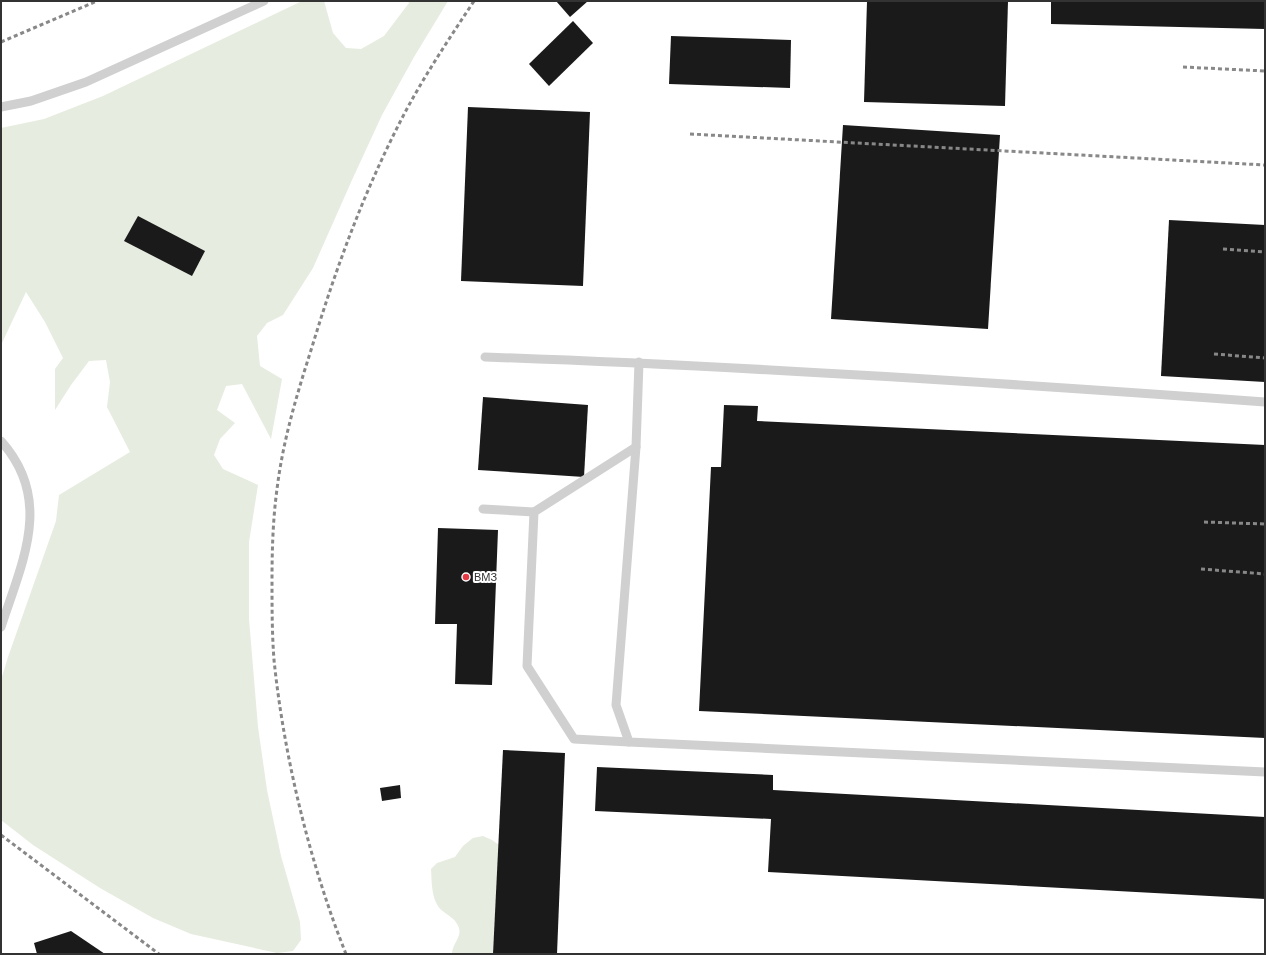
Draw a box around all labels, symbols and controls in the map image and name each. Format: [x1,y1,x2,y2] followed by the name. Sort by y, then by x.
[474,571,498,584] place label: ВМЗ
[461,572,471,582] marker: ВМЗ

